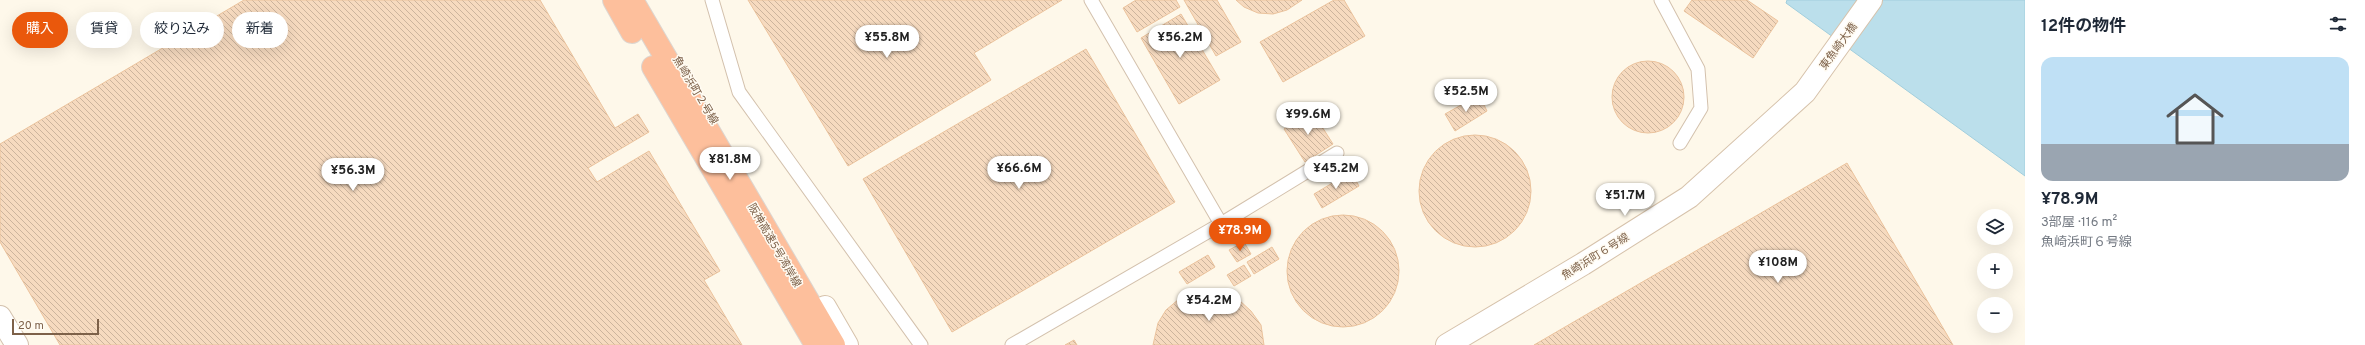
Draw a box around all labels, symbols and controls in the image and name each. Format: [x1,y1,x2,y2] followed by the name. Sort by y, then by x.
[12,12,68,48] chip: 購入
[76,12,132,48] chip: 賃貸
[140,12,224,48] chip: 絞り込み
[232,12,288,48] chip: 新着
[2327,13,2349,35] icon: filters
[2041,16,2126,38] text: 12件の物件
[1817,20,1861,73] street label: 東魚崎大橋
[854,25,920,59] pin: ¥55.8M
[1147,25,1213,59] pin: ¥56.2M
[864,30,910,46] text: ¥55.8M
[1157,30,1203,46] text: ¥56.2M
[669,54,721,127] street label: 魚崎浜町２号線
[1433,79,1499,113] pin: ¥52.5M
[2159,83,2231,155] icon: home
[1443,84,1489,100] text: ¥52.5M
[1275,102,1341,136] pin: ¥99.6M
[1285,107,1331,123] text: ¥99.6M
[697,147,763,181] pin: ¥81.8M
[708,152,752,168] text: ¥81.8M
[986,156,1052,190] pin: ¥66.6M
[1303,156,1369,190] pin: ¥45.2M
[320,158,386,192] pin: ¥56.3M
[996,161,1042,177] text: ¥66.6M
[1313,161,1359,177] text: ¥45.2M
[330,163,376,179] text: ¥56.3M
[1592,183,1658,217] pin: ¥51.7M
[1605,188,1645,204] text: ¥51.7M
[2041,189,2099,211] text: ¥78.9M
[744,201,804,290] street label: 阪神高速5号湾岸線
[1977,209,2013,333] map controls
[1977,209,2013,245] button: layers
[2041,215,2117,231] text: 3部屋 · 116 m²
[1207,218,1273,252] pin: ¥78.9M
[1218,223,1262,239] text: ¥78.9M
[1559,231,1632,283] street label: 魚崎浜町６号線
[2041,235,2132,251] text: 魚崎浜町６号線
[1750,250,1806,284] pin: ¥108M
[1977,253,2013,289] button: +
[1758,255,1798,271] text: ¥108M
[1176,288,1242,322] pin: ¥54.2M
[1186,293,1232,309] text: ¥54.2M
[1977,297,2013,333] button: −
[12,317,99,336] scale bar
[18,319,44,333] text: 20 m

